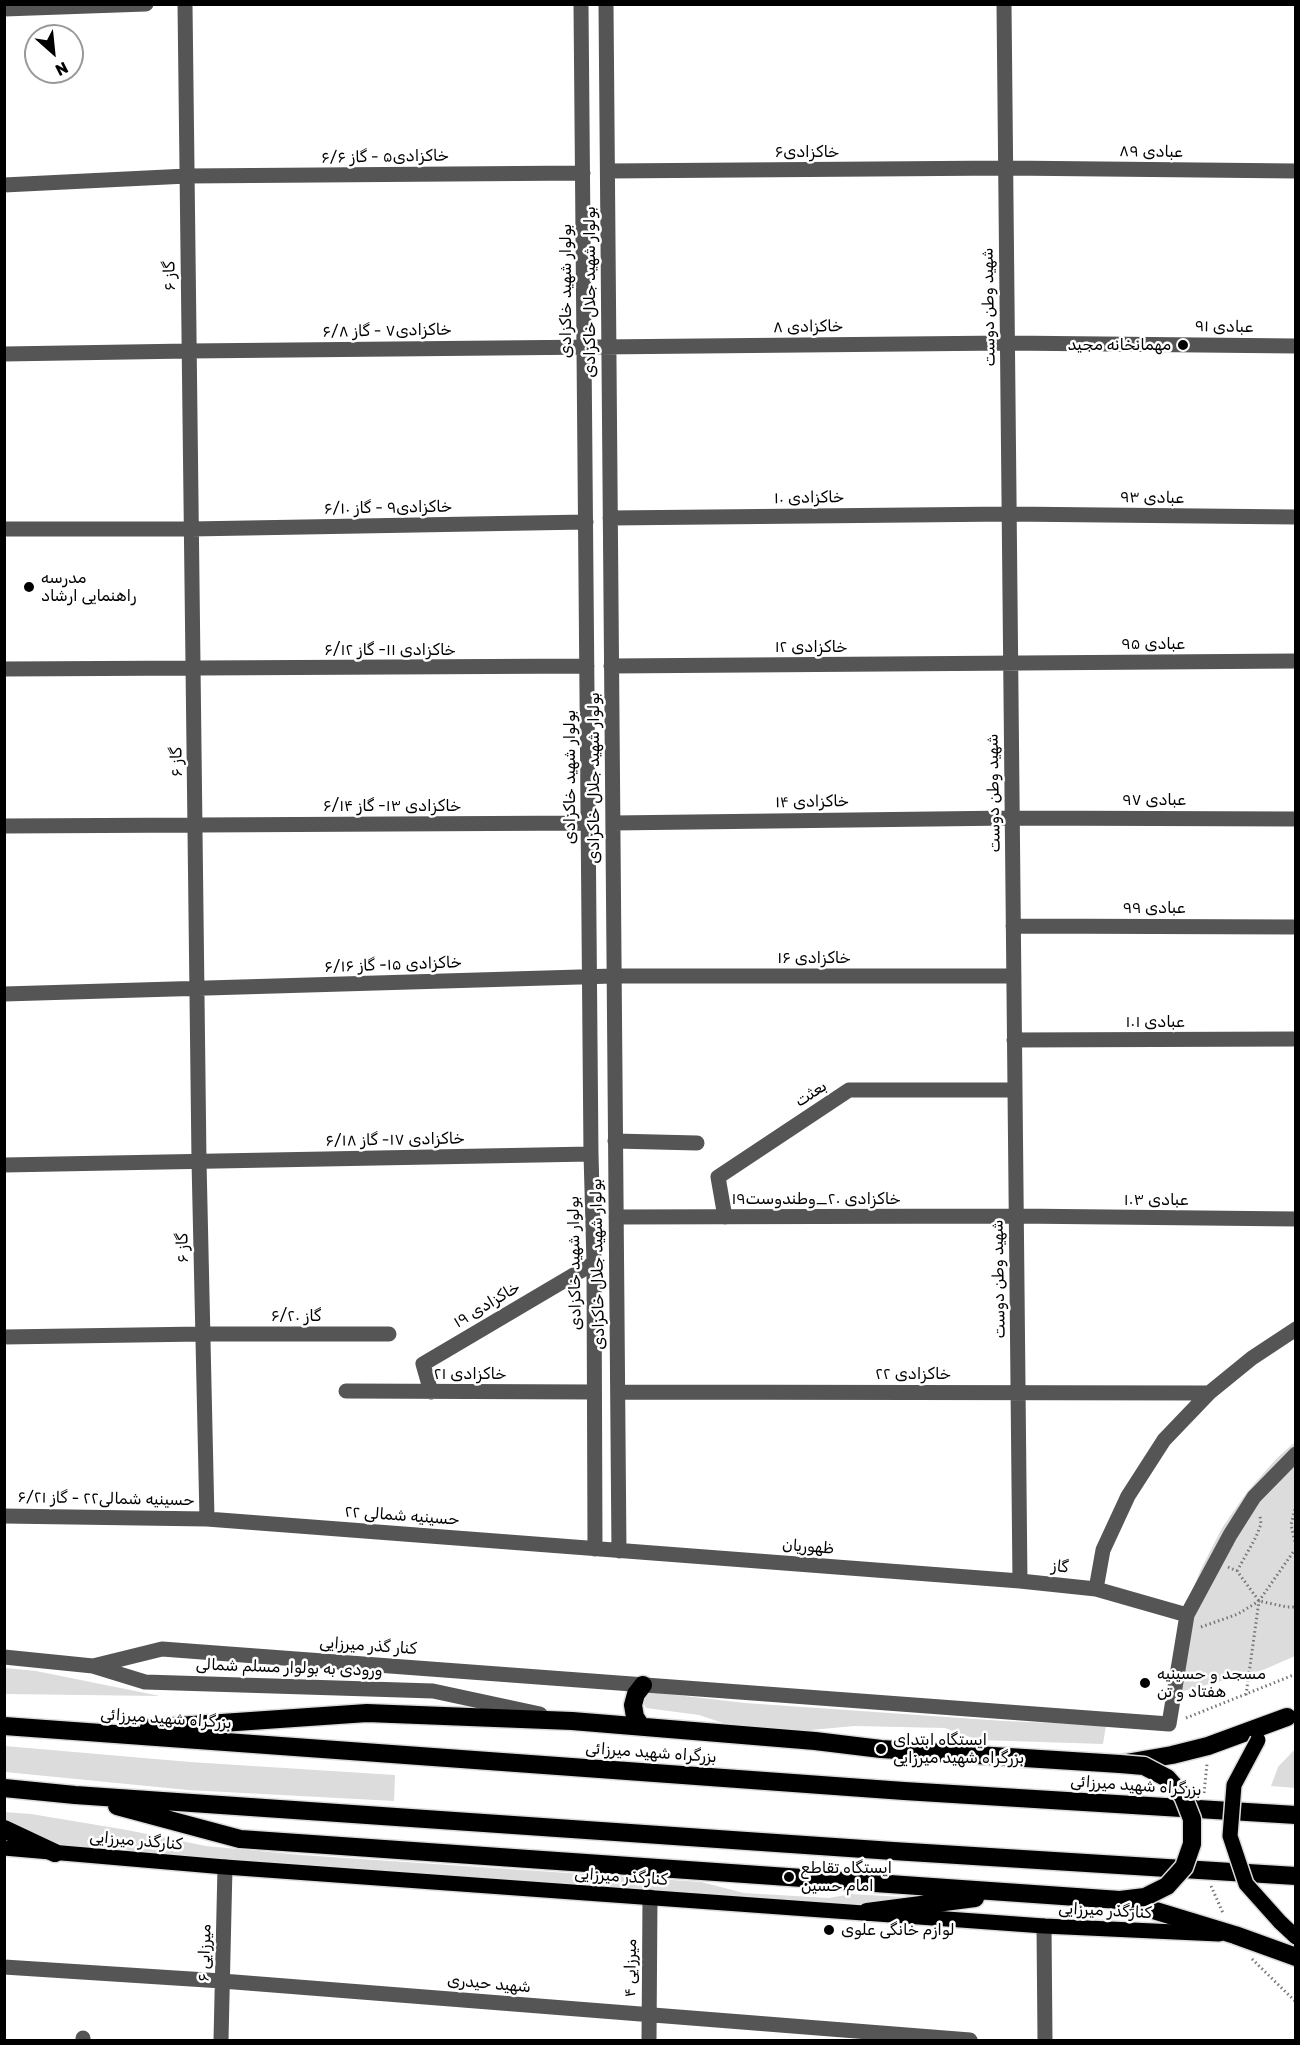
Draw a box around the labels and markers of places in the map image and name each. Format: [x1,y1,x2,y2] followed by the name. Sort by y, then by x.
[1067,335,1171,355] place label: مهمانخانه مجید
[1176,338,1190,352] marker: مهمانخانه مجید
[41,568,136,606] place label: مدرسه راهنمایی ارشاد
[22,580,36,594] marker: مدرسه راهنمایی ارشاد
[1157,1664,1266,1702] place label: مسجد و حسینیه هفتاد و تن
[1138,1676,1152,1690] marker: مسجد و حسینیه هفتاد و تن
[893,1730,1024,1768] place label: ایستگاه ابتدای بزرگراه شهید میرزایی
[874,1742,888,1756] marker: ایستگاه ابتدای بزرگراه شهید میرزایی
[801,1858,892,1896] place label: ایستگاه تقاطع امام حسین
[782,1870,796,1884] marker: ایستگاه تقاطع امام حسین
[841,1920,955,1940] place label: لوازم خانگی علوی
[822,1923,836,1937] marker: لوازم خانگی علوی

